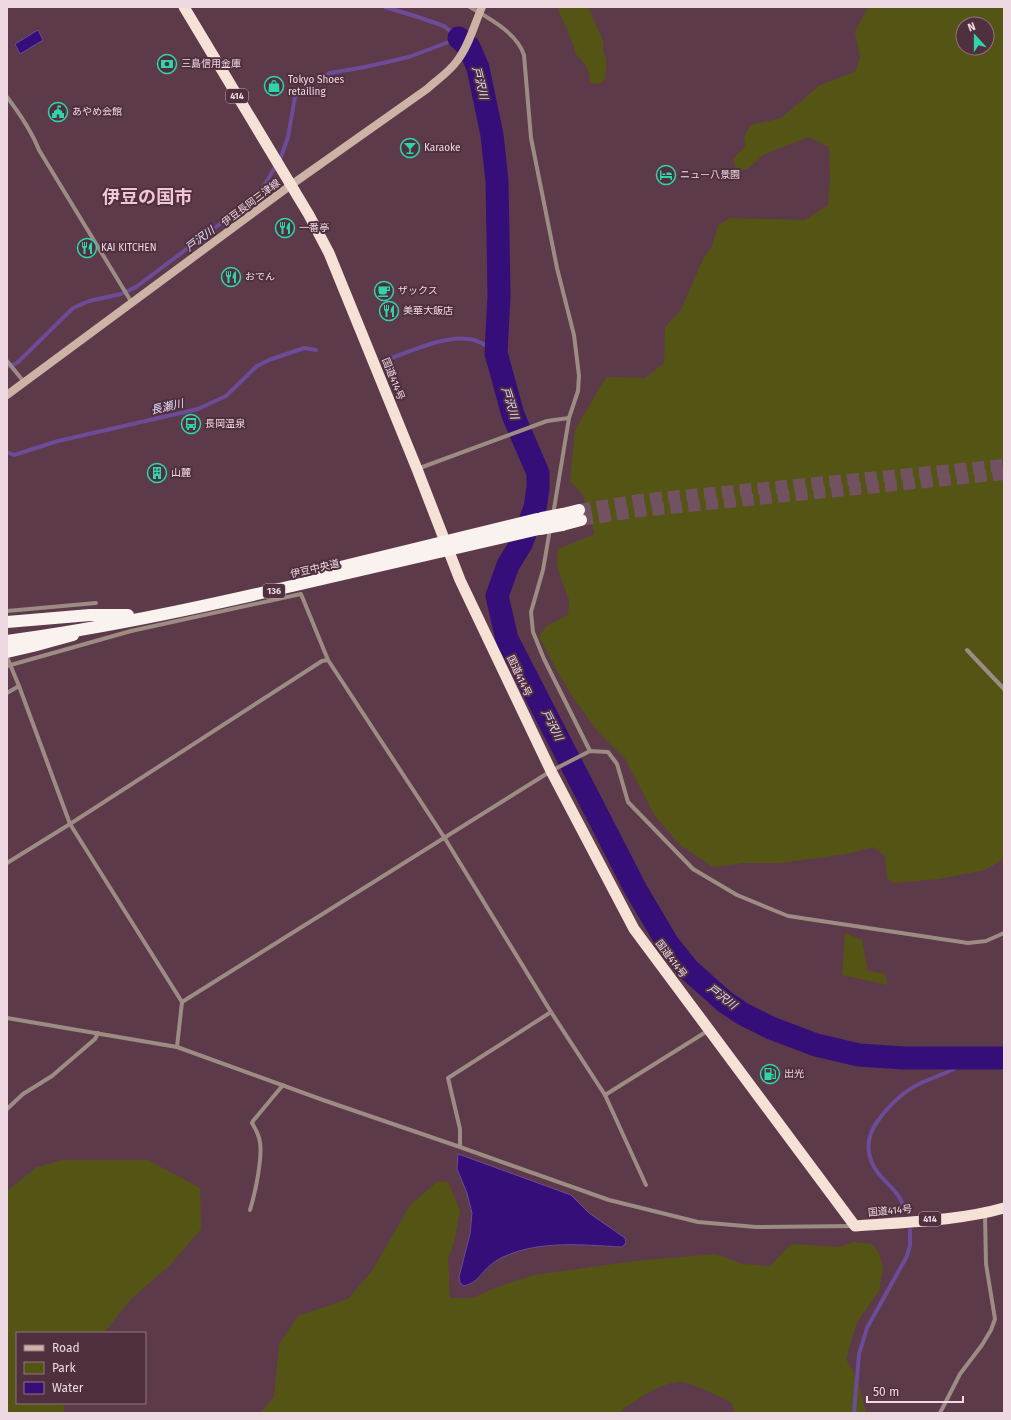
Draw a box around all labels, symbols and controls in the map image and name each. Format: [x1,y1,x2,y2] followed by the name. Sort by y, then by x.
[955,16,995,56] north arrow
[966,20,977,35] text: N
[156,53,178,75] bank icon: 三島信用金庫
[181,58,241,70] place label: 三島信用金庫
[470,65,491,102] water label: 戸沢川
[288,74,345,98] place label: Tokyo Shoes retailing
[263,75,285,97] shop icon: Tokyo Shoes retailing
[226,89,248,103] road number: 414
[47,101,69,123] public building icon: あやめ会館
[72,106,122,118] place label: あやめ会館
[399,137,421,159] bar icon: Karaoke
[424,142,461,154] place label: Karaoke
[655,164,677,186] hotel icon: ニュー八景園
[680,169,740,181] place label: ニュー八景園
[219,177,283,229] street label: 伊豆長岡三津線
[102,186,192,208] district label: 伊豆の国市
[274,217,296,239] restaurant icon: 一番亭
[299,222,329,234] place label: 一番亭
[183,223,218,254] water label: 戸沢川
[76,237,98,259] restaurant icon: KAI KITCHEN
[101,242,156,254] place label: KAI KITCHEN
[220,266,242,288] restaurant icon: おでん
[245,271,275,283] place label: おでん
[373,280,395,302] cafe icon: ザックス
[398,285,438,297] place label: ザックス
[378,300,400,322] restaurant icon: 美華大飯店
[403,305,453,317] place label: 美華大飯店
[379,356,407,402] street label: 国道414号
[499,385,521,422] water label: 戸沢川
[149,397,186,417] water label: 長瀬川
[180,413,202,435] bus stop icon: 長岡温泉
[205,418,246,430] place label: 長岡温泉
[146,462,168,484] building icon: 山麓
[171,467,191,479] place label: 山麓
[289,558,341,580] street label: 伊豆中央道
[263,584,285,598] road number: 136
[504,653,534,699] street label: 国道414号
[539,707,566,744] water label: 戸沢川
[653,938,689,980] street label: 国道414号
[705,982,740,1013] water label: 戸沢川
[759,1063,781,1085] fuel station icon: 出光
[784,1068,804,1080] place label: 出光
[867,1203,913,1219] street label: 国道414号
[919,1212,941,1226] road number: 414
[16,1332,146,1404] legend
[52,1341,80,1355] text: Road
[52,1361,76,1375] text: Park
[867,1378,963,1404] scale bar
[52,1381,84,1395] text: Water
[873,1385,899,1399] text: 50 m

